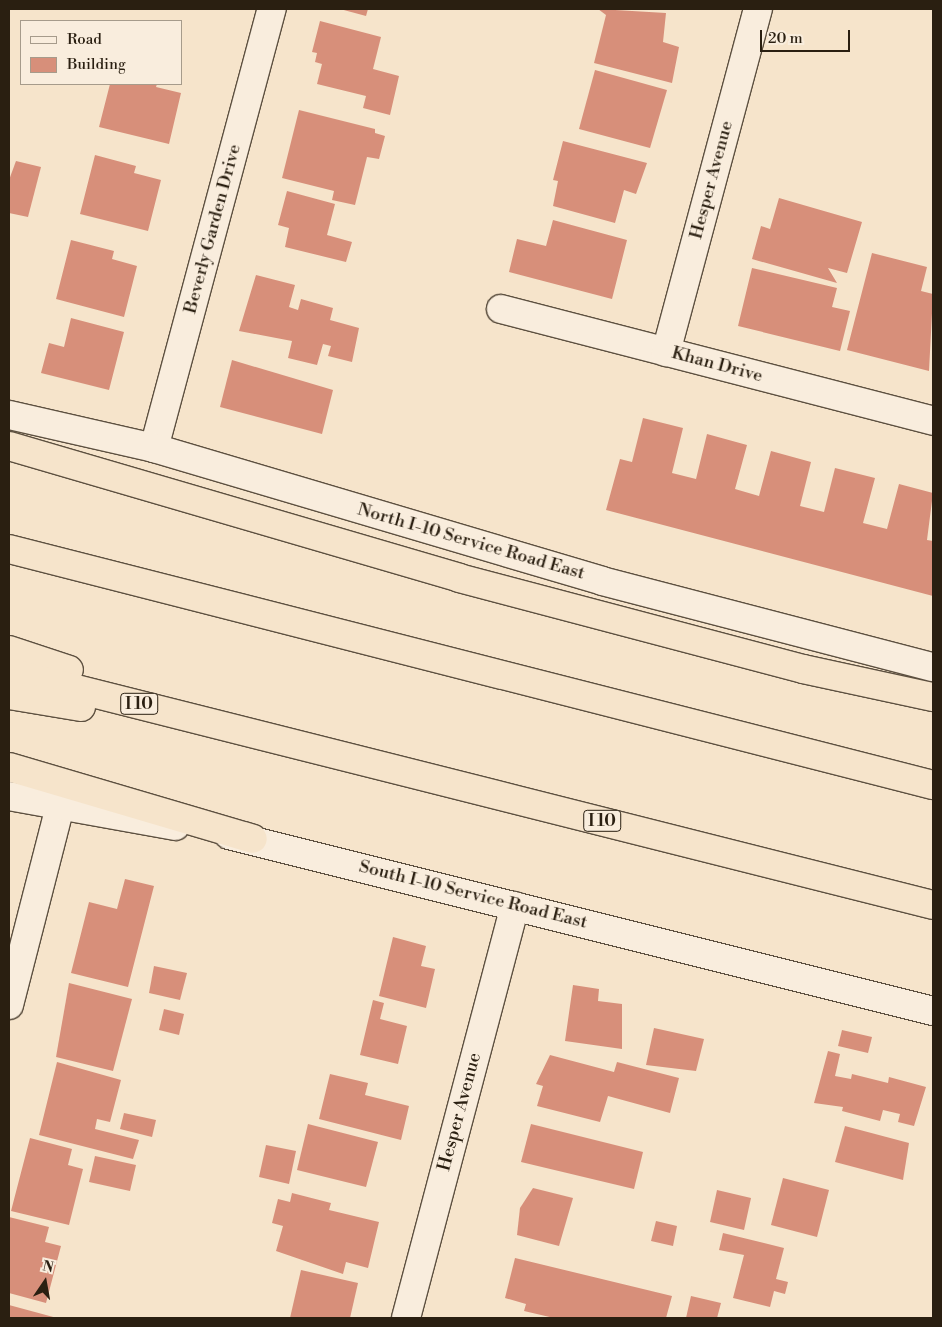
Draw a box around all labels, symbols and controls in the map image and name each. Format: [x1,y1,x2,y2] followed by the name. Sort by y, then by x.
[20,20,182,85] legend
[762,20,852,52] scale bar
[768,29,803,48] text: 20 m
[67,30,102,49] text: Road
[67,55,126,74] text: Building
[686,118,738,242] street label: Hesper Avenue
[180,142,246,316] street label: Beverly Garden Drive
[669,343,765,387] street label: Khan Drive
[355,499,587,585] street label: North I-10 Service Road East
[119,691,159,718] road number: I 10
[582,808,622,834] road number: I 10
[357,856,589,934] street label: South I-10 Service Road East
[434,1050,486,1174] street label: Hesper Avenue
[20,1257,70,1307] north arrow
[41,1257,55,1277] text: N

